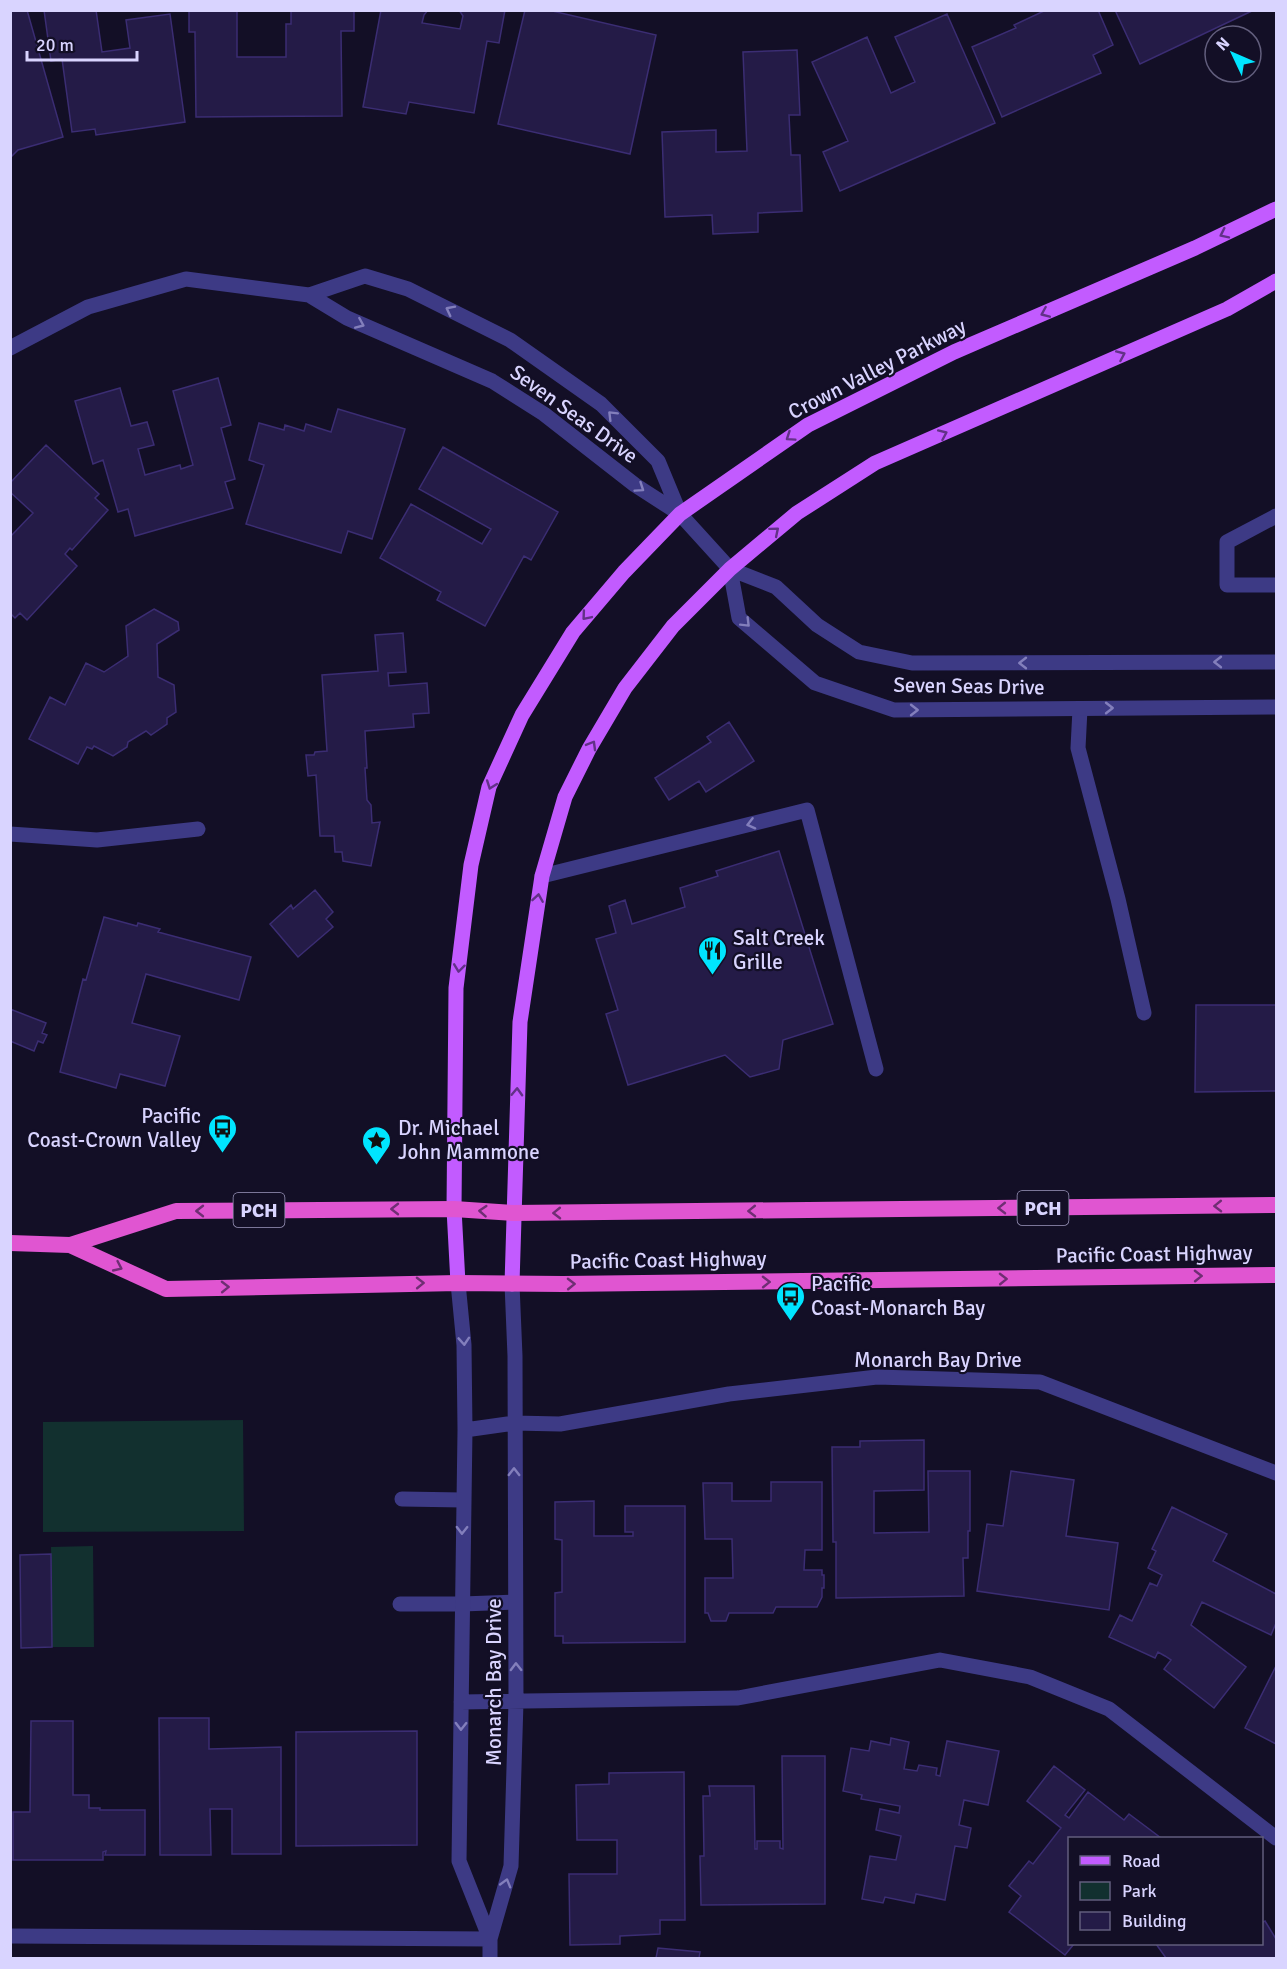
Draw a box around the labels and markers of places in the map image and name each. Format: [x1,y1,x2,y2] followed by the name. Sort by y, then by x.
[733,925,825,975] place label: Salt Creek Grille
[696,934,728,976] restaurant icon: Salt Creek Grille
[27,1103,201,1153] place label: Pacific Coast-Crown Valley
[206,1112,238,1154] bus stop icon: Pacific Coast-Crown Valley
[398,1115,540,1165] place label: Dr. Michael John Mammone
[361,1124,393,1166] place icon: Dr. Michael John Mammone
[811,1271,985,1321] place label: Pacific Coast-Monarch Bay
[774,1280,806,1322] bus stop icon: Pacific Coast-Monarch Bay

